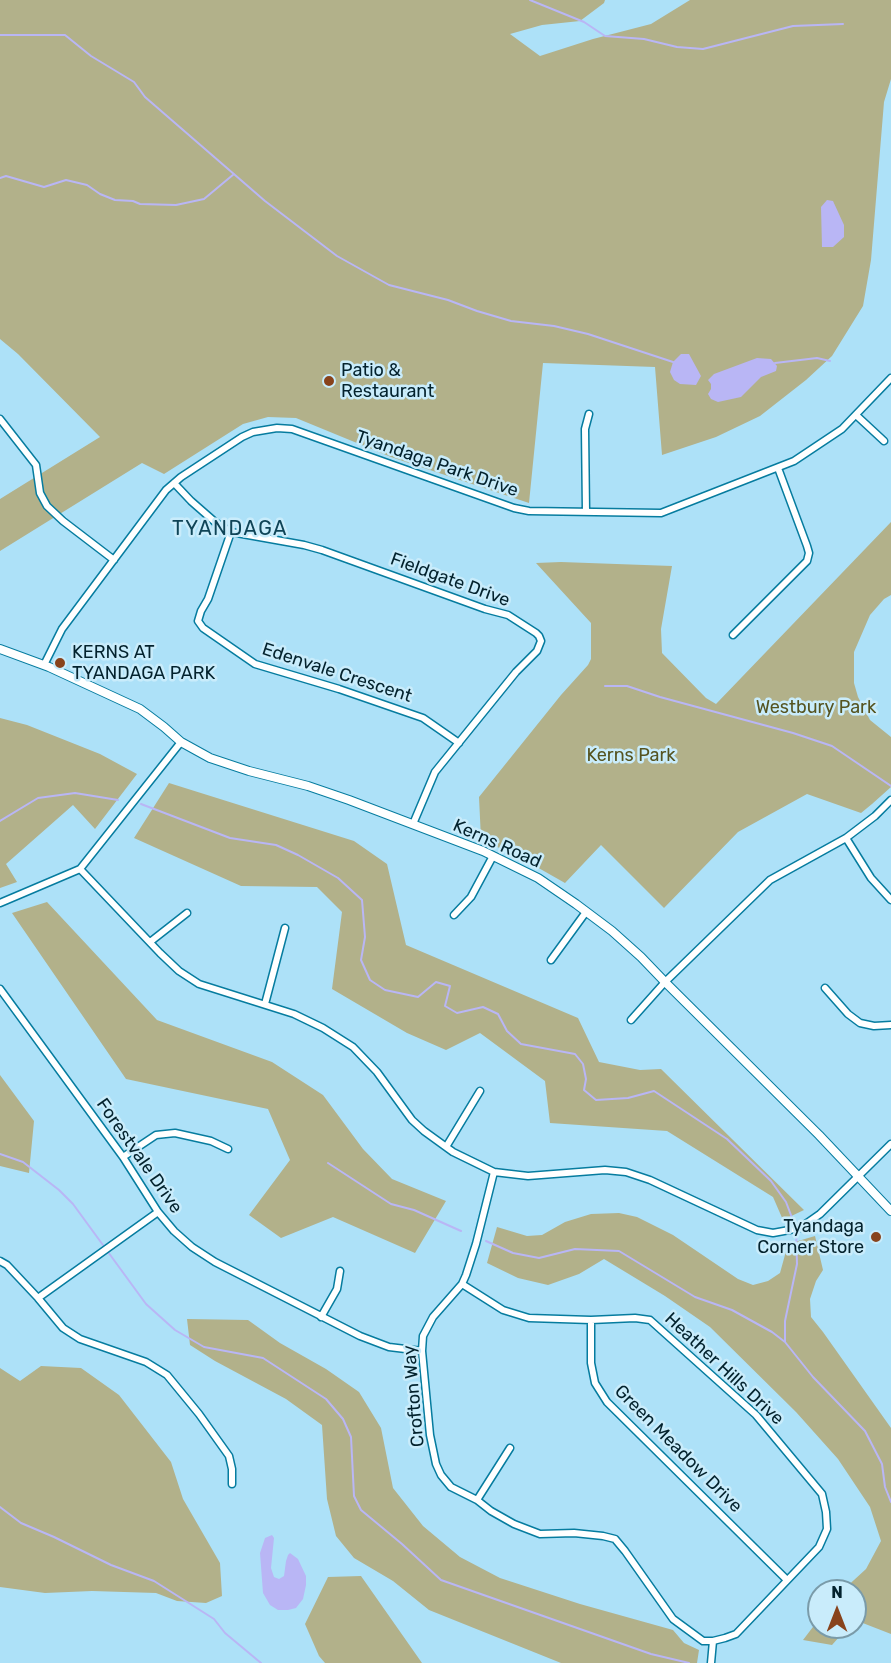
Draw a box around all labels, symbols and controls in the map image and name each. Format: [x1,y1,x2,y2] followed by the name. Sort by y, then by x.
[341,360,434,403] place label: Patio & Restaurant
[322,374,336,388] marker: Patio & Restaurant
[353,426,521,502] street label: Tyandaga Park Drive
[172,517,288,541] district label: TYANDAGA
[387,548,513,612] street label: Fieldgate Drive
[259,639,415,707] street label: Edenvale Crescent
[72,642,215,684] place label: KERNS AT TYANDAGA PARK
[53,656,67,670] marker: KERNS AT TYANDAGA PARK
[756,697,876,719] park label: Westbury Park
[586,745,676,767] park label: Kerns Park
[450,815,544,873] street label: Kerns Road
[91,1094,187,1218] street label: Forestvale Drive
[757,1216,864,1258] place label: Tyandaga Corner Store
[869,1230,883,1244] marker: Tyandaga Corner Store
[660,1308,788,1430] street label: Heather Hills Drive
[399,1344,429,1448] street label: Crofton Way
[610,1381,746,1517] street label: Green Meadow Drive
[807,1579,867,1639] north arrow
[831,1583,843,1602] text: N

